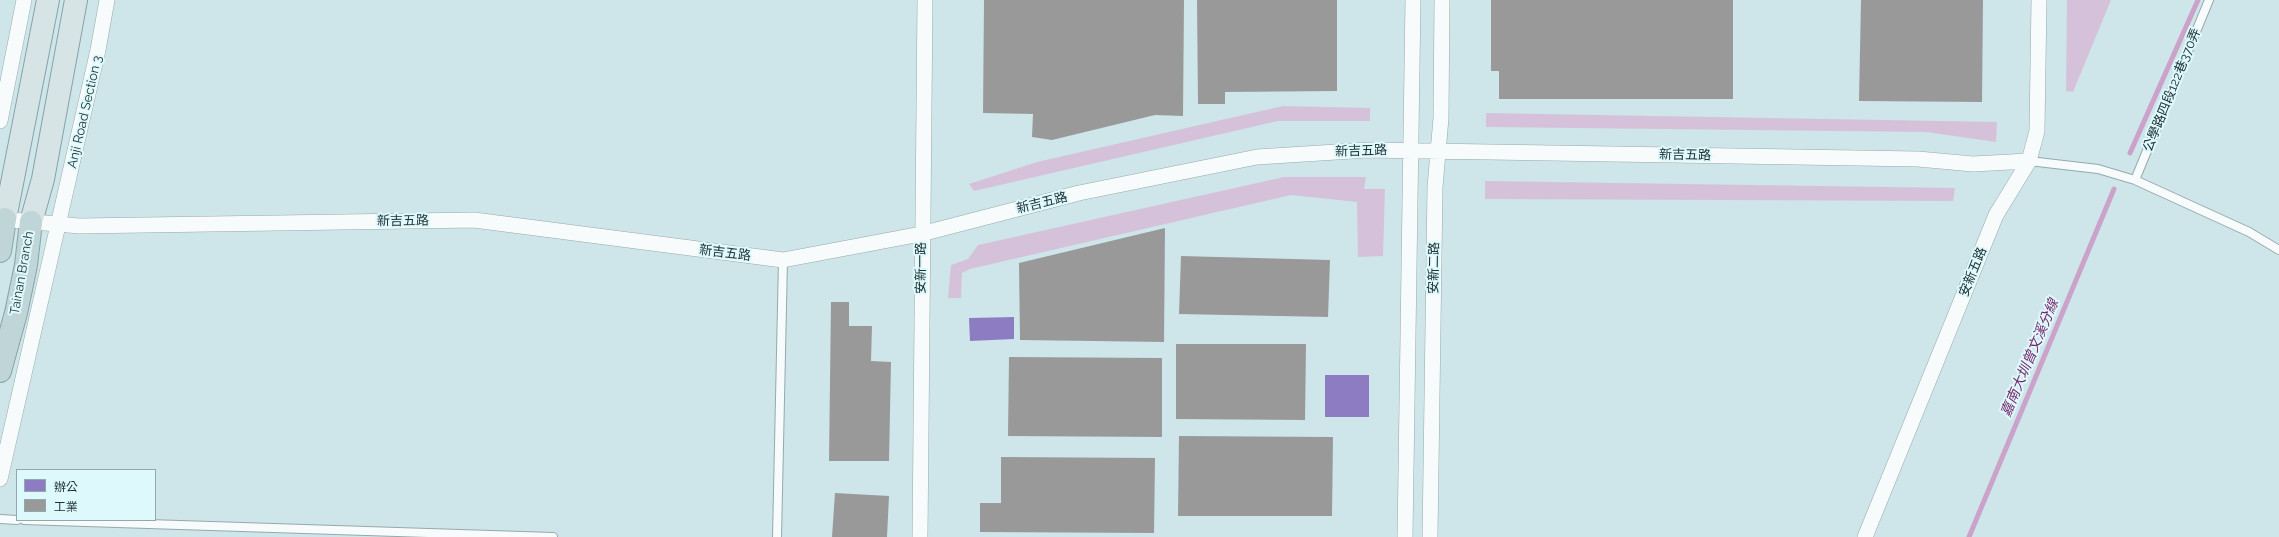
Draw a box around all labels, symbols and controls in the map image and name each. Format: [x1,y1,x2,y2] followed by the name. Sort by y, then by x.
[2140,26,2204,154] street label: 公學路四段122巷370弄
[64,54,106,170] street label: Anji Road Section 3
[1335,142,1387,160] street label: 新吉五路
[1659,147,1711,163] street label: 新吉五路
[1015,189,1069,217] street label: 新吉五路
[377,213,429,229] street label: 新吉五路
[7,230,37,316] street label: Tainan Branch
[698,242,752,264] street label: 新吉五路
[913,242,929,294] street label: 安新一路
[1426,242,1442,294] street label: 安新二路
[1956,245,1990,299] street label: 安新五路
[1998,297,2062,419] water label: 嘉南大圳曾文溪分線
[16,469,156,521] legend
[54,480,78,494] text: 辦公
[54,500,78,514] text: 工業

